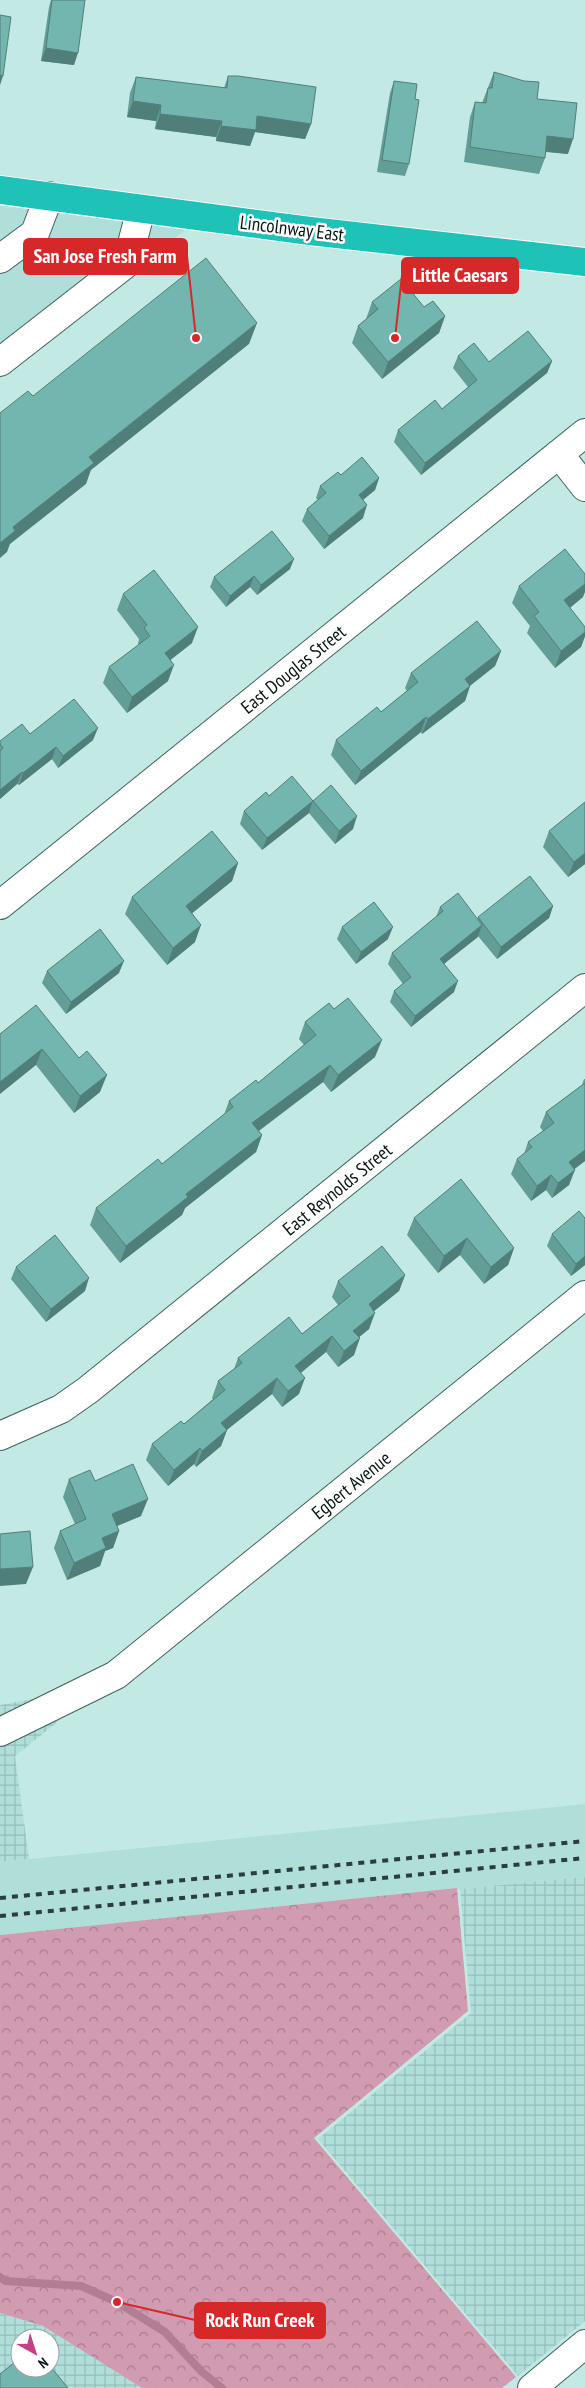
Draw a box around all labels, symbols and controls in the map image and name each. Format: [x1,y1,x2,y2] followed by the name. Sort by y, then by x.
[239,210,346,246] street label: Lincolnway East
[24,239,187,274] callout: San Jose Fresh Farm
[33,243,177,269] text: San Jose Fresh Farm
[402,258,518,293] callout: Little Caesars
[412,262,508,288] text: Little Caesars
[236,619,351,719] street label: East Douglas Street
[278,1137,397,1240] street label: East Reynolds Street
[307,1446,396,1524] street label: Egbert Avenue
[195,2303,325,2338] callout: Rock Run Creek
[205,2307,315,2333] text: Rock Run Creek
[10,2328,60,2378] north arrow
[35,2354,52,2372] text: N

